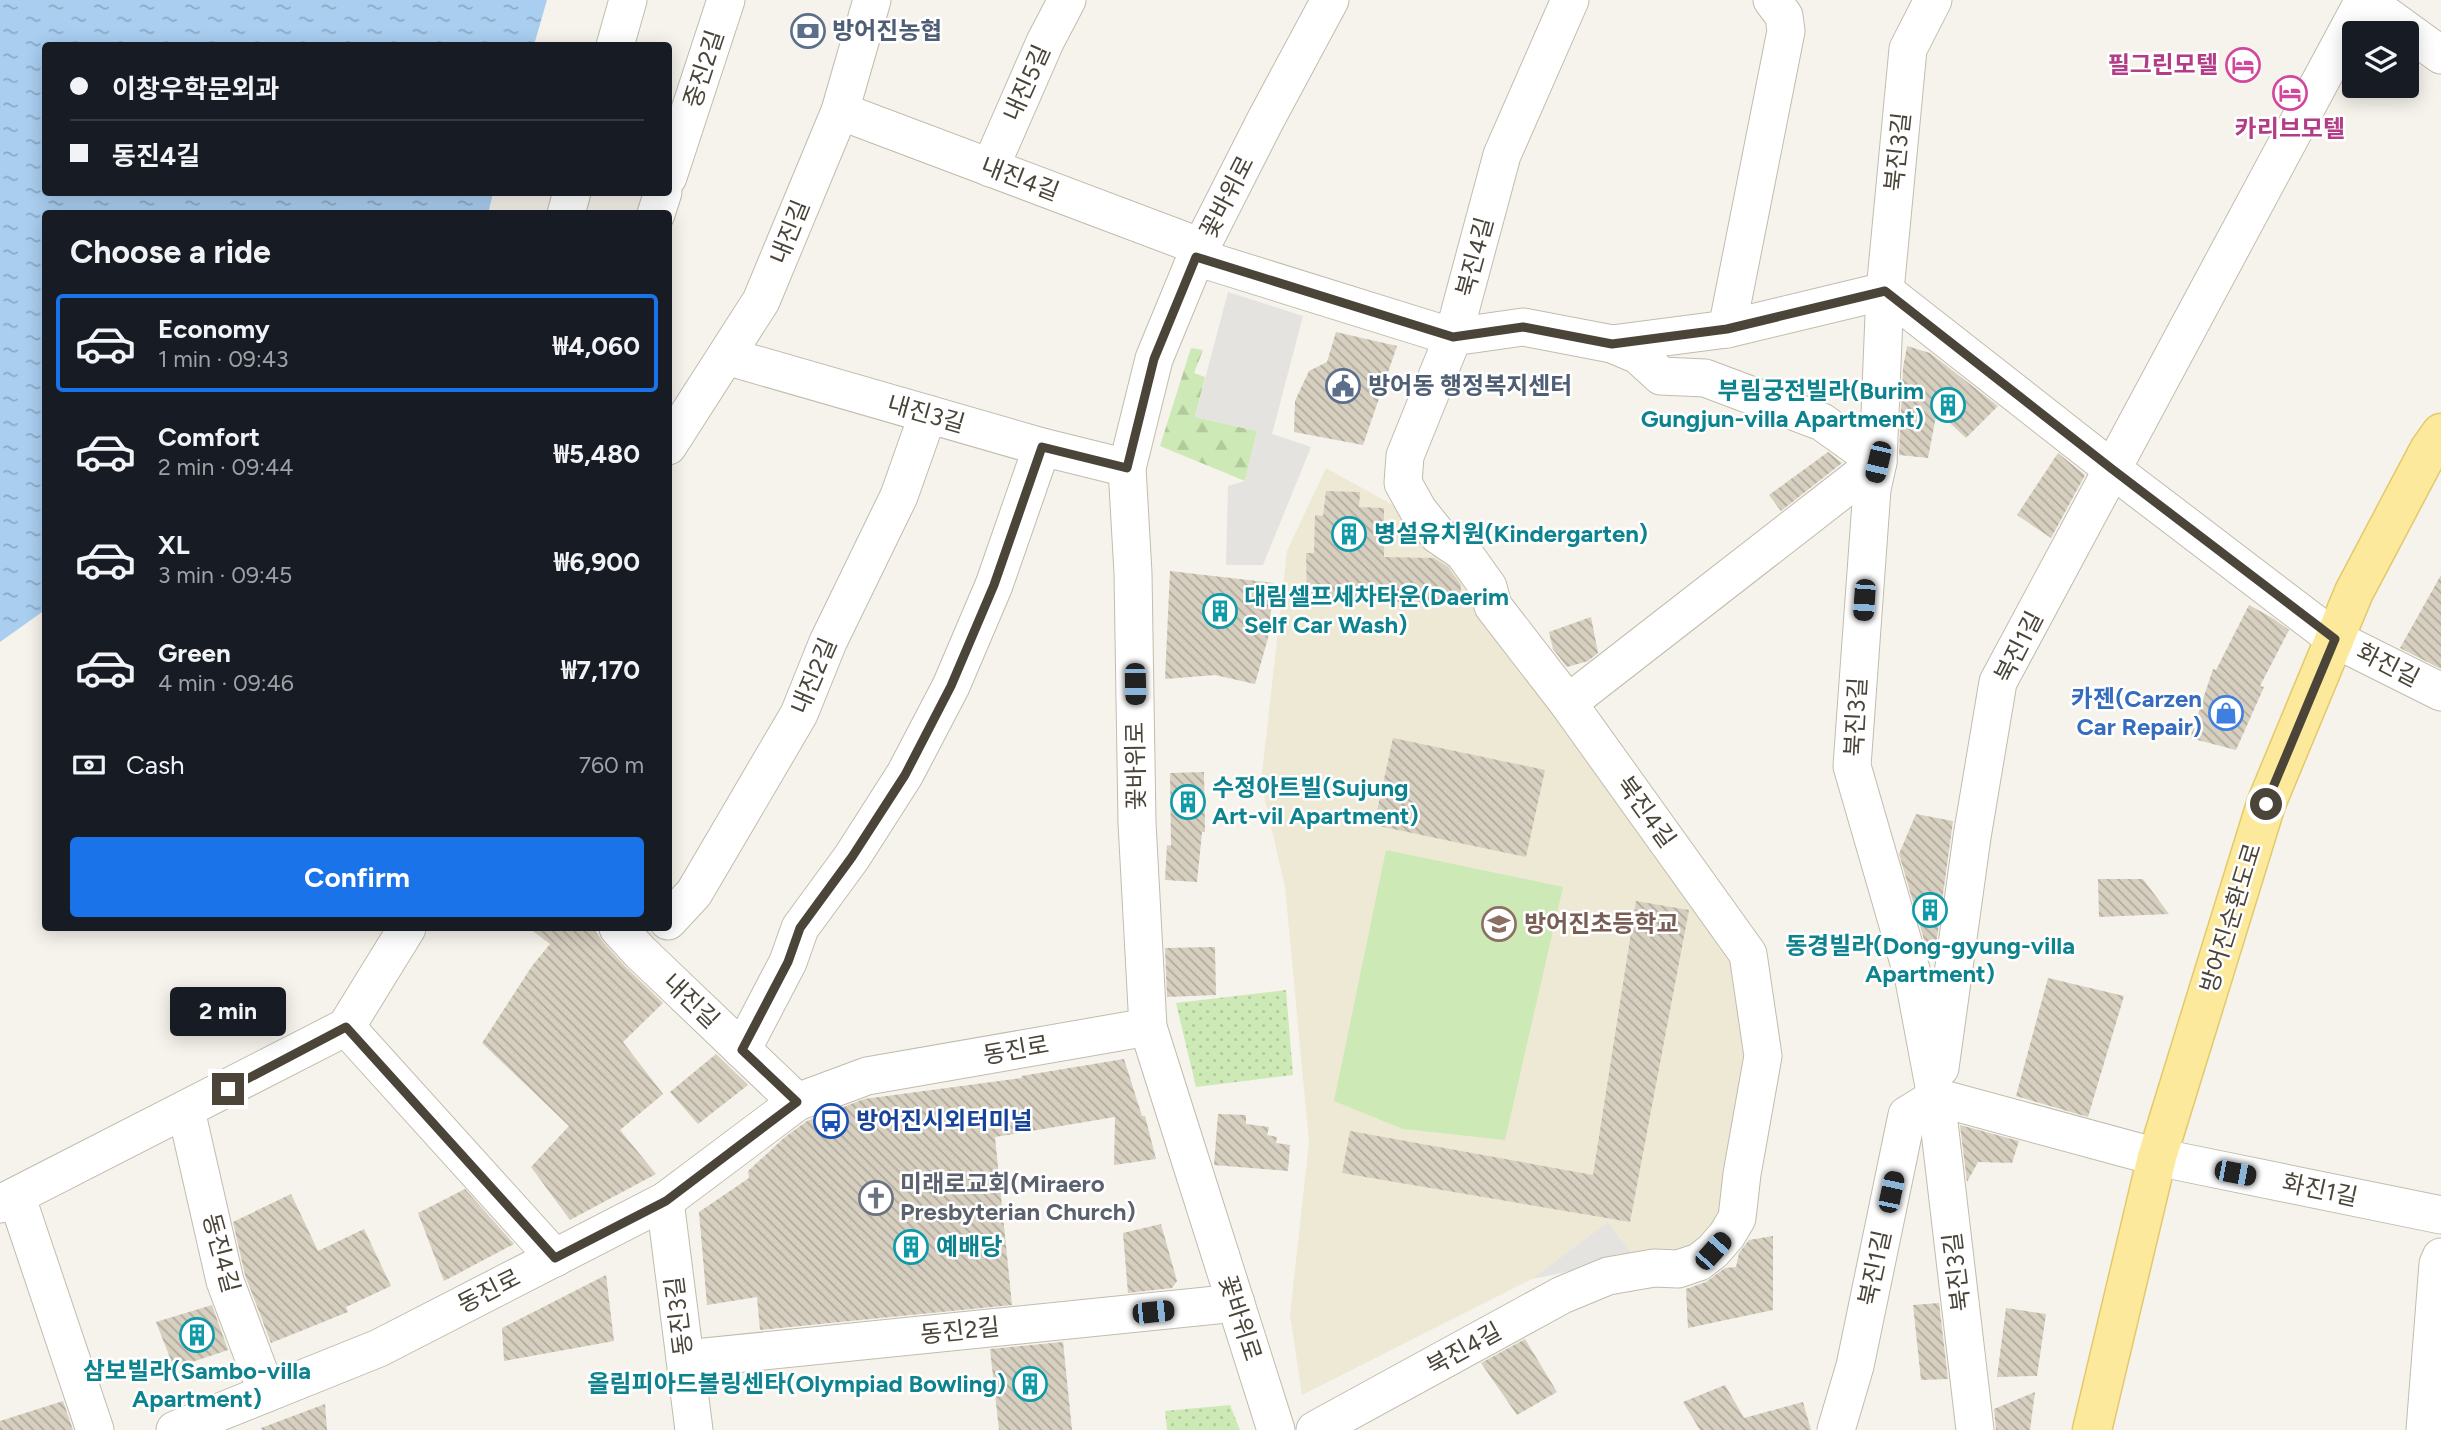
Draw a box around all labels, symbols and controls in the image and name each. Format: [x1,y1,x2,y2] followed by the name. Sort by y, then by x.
[789,12,827,50] bank icon: 방어진농협
[832,16,942,45] place label: 방어진농협
[2342,21,2419,98] map controls
[2342,21,2419,98] button: layers
[677,26,730,111] street label: 중진2길
[997,40,1056,125] street label: 내진5길
[2224,46,2262,84] hotel icon: 필그린모텔
[2108,50,2218,79] place label: 필그린모텔
[112,73,279,105] text: 이창우학문외과
[2271,74,2309,112] hotel icon: 카리브모텔
[1879,111,1916,193] street label: 북진3길
[2235,114,2345,143] place label: 카리브모텔
[112,140,200,172] text: 동진4길
[977,150,1063,207] street label: 내진4길
[1194,151,1260,243] street label: 꽃바위로
[764,196,815,268] street label: 내진길
[1450,214,1499,300] street label: 북진4길
[70,233,271,271] text: Choose a ride
[74,312,137,375] icon: car
[158,313,270,345] text: Economy
[553,330,640,362] text: ₩4,060
[158,345,289,373] text: 1 min · 09:43
[1324,367,1362,405] public building icon: 방어동 행정복지센터
[1368,371,1572,400] place label: 방어동 행정복지센터
[1641,376,1924,433] place label: 부림궁전빌라(Burim Gungjun-villa Apartment)
[1929,386,1967,424] building icon: 부림궁전빌라(Burim Gungjun-villa Apartment)
[884,389,968,438] street label: 내진3길
[74,420,137,483] icon: car
[158,421,260,453] text: Comfort
[554,438,640,470] text: ₩5,480
[1864,439,1893,485] car
[158,453,294,481] text: 2 min · 09:44
[1330,515,1368,553] building icon: 병설유치원(Kindergarten)
[1374,519,1648,548] place label: 병설유치원(Kindergarten)
[74,528,137,591] icon: car
[158,529,190,561] text: XL
[554,546,640,578] text: ₩6,900
[158,561,292,589] text: 3 min · 09:45
[1853,578,1876,622] car
[1244,582,1509,639] place label: 대림셀프세차타운(Daerim Self Car Wash)
[1201,592,1239,630] building icon: 대림셀프세차타운(Daerim Self Car Wash)
[1988,606,2049,687] street label: 북진1길
[785,633,842,718] street label: 내진2길
[74,636,137,699] icon: car
[158,637,231,669] text: Green
[2352,637,2424,693] street label: 화진길
[561,654,640,686] text: ₩7,170
[1125,663,1146,705] car
[158,669,294,697] text: 4 min · 09:46
[1839,677,1872,757] street label: 북진3길
[2071,684,2202,741] place label: 카젠(Carzen Car Repair)
[2207,694,2245,732] shop icon: 카젠(Carzen Car Repair)
[1120,722,1151,810] street label: 꽃바위로
[70,746,108,784] icon: cash
[126,749,185,781] text: Cash
[579,751,644,779] text: 760 m
[1611,770,1682,853] street label: 북진4길
[1212,773,1419,830] place label: 수정아트빌(Sujung Art-vil Apartment)
[1169,783,1207,821] building icon: 수정아트빌(Sujung Art-vil Apartment)
[2250,788,2282,820] route start
[70,837,644,917] button: Confirm
[2194,840,2267,996] street label: 방어진순환도로
[1911,891,1949,929] building icon: 동경빌라(Dong-gyung-villa Apartment)
[1480,905,1518,943] school or university icon: 방어진초등학교
[1524,909,1679,938] place label: 방어진초등학교
[1785,931,2075,988] place label: 동경빌라(Dong-gyung-villa Apartment)
[657,967,725,1034] street label: 내진길
[170,988,286,1036] callout: 2 min
[199,997,257,1025] text: 2 min
[981,1029,1051,1070] street label: 동진로
[212,1073,244,1105] route end
[812,1102,850,1140] bus stop icon: 방어진시외터미널
[856,1106,1033,1135] place label: 방어진시외터미널
[2213,1159,2258,1187] car
[2280,1167,2360,1212] street label: 화진1길
[900,1169,1136,1226] place label: 미래로교회(Miraero Presbyterian Church)
[1877,1169,1906,1215] car
[857,1179,895,1217] church icon: 미래로교회(Miraero Presbyterian Church)
[197,1210,246,1296] street label: 동진4길
[892,1228,930,1266] building icon: 예배당
[1692,1228,1735,1274] car
[1852,1228,1897,1308] street label: 북진1길
[1937,1231,1976,1313] street label: 북진3길
[936,1232,1002,1261] place label: 예배당
[453,1263,525,1319] street label: 동진로
[1213,1271,1268,1364] street label: 꽃바위로
[659,1275,698,1357] street label: 동진3길
[1132,1299,1175,1325] car
[919,1312,1001,1349] street label: 동진2길
[178,1316,216,1354] building icon: 삼보빌라(Sambo-villa Apartment)
[1421,1316,1506,1381] street label: 북진4길
[83,1356,311,1413] place label: 삼보빌라(Sambo-villa Apartment)
[1011,1365,1049,1403] building icon: 올림피아드볼링센타(Olympiad Bowling)
[588,1369,1006,1398] place label: 올림피아드볼링센타(Olympiad Bowling)

